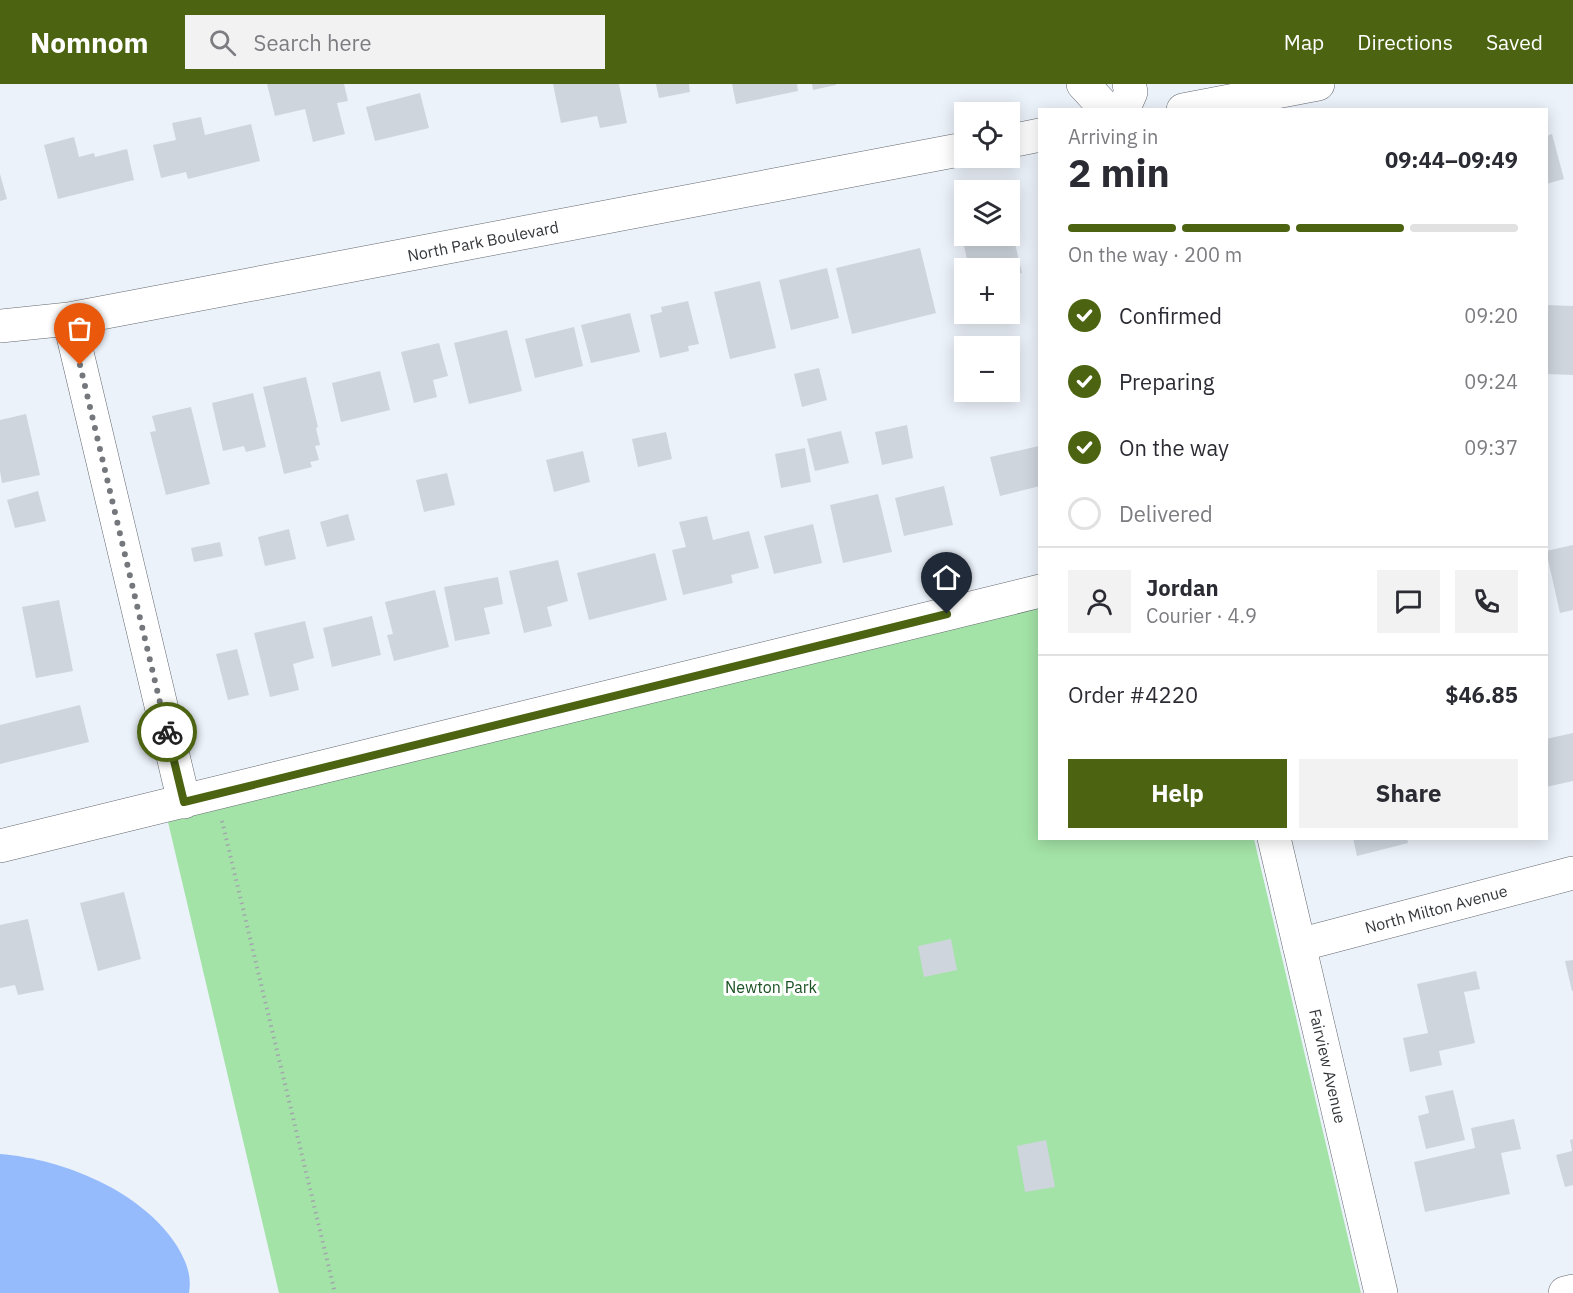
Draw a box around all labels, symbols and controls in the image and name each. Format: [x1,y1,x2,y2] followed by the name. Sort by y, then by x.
[185,15,605,69] search box
[30,24,149,61] text: Nomnom
[206,26,239,59] icon: search
[254,28,372,57] text: Search here
[1284,28,1324,56] text: Map
[1357,28,1453,56] text: Directions
[1486,28,1543,56] text: Saved
[954,102,1020,402] map controls
[954,102,1020,168] button: locate
[1068,123,1158,150] text: Arriving in
[1385,145,1518,174] text: 09:44–09:49
[1068,147,1170,198] text: 2 min
[954,180,1020,246] button: layers
[406,217,560,265] street label: North Park Boulevard
[1068,241,1242,268] text: On the way · 200 m
[954,258,1020,324] button: +
[1068,299,1101,332] icon: check
[1119,301,1222,330] text: Confirmed
[1464,302,1518,329] text: 09:20
[54,303,105,365] pin
[63,312,96,345] icon: bag
[954,336,1020,402] button: −
[1068,365,1101,398] icon: check
[1119,367,1214,396] text: Preparing
[1464,368,1518,395] text: 09:24
[1068,431,1101,464] icon: check
[1119,433,1229,462] text: On the way
[1464,434,1518,461] text: 09:37
[1119,499,1213,528] text: Delivered
[921,552,972,614] pin
[930,561,963,594] icon: home
[1068,570,1131,633] button: person
[1377,570,1440,633] button: chat
[1455,570,1518,633] button: phone
[1146,573,1219,602] text: Jordan
[1146,602,1257,629] text: Courier · 4.9
[1068,680,1198,709] text: Order #4220
[1445,680,1518,709] text: $46.85
[137,702,197,762] courier
[151,716,184,749] icon: bike
[1068,759,1287,828] button: Help
[1299,759,1518,828] button: Share
[1363,880,1510,938] street label: North Milton Avenue
[725,977,818,997] park label: Newton Park
[1305,1007,1351,1125] street label: Fairview Avenue

